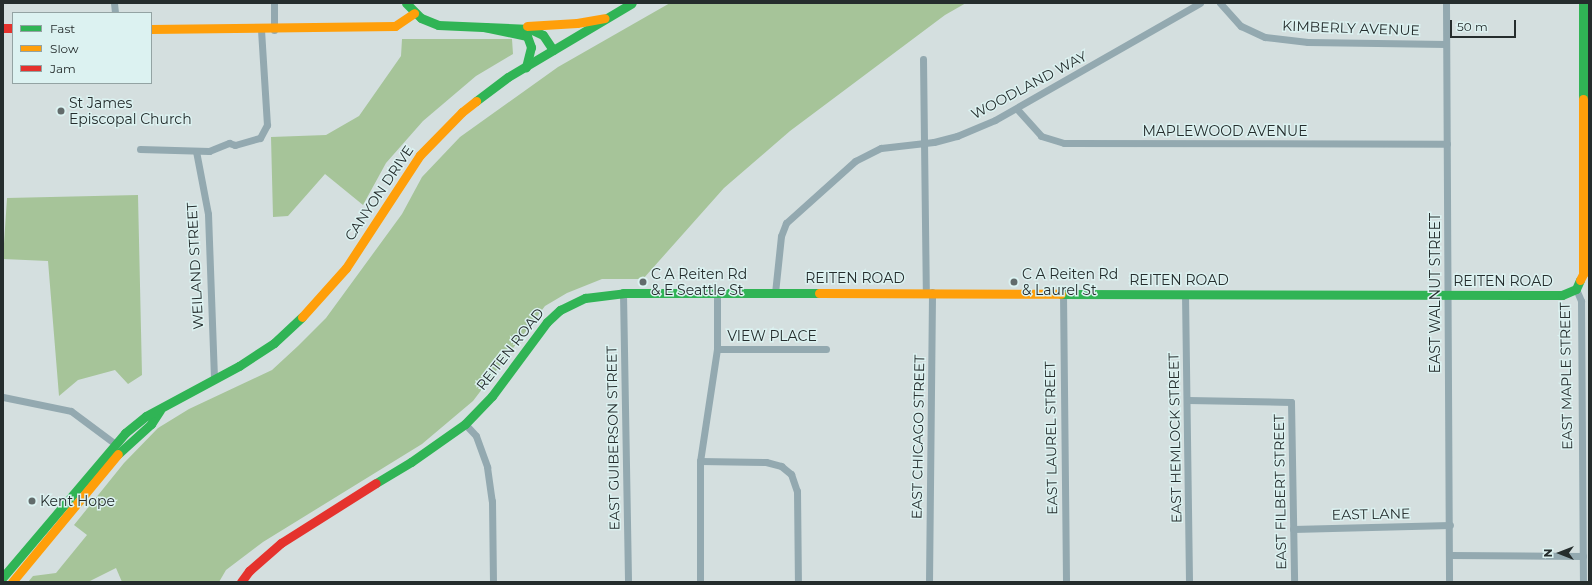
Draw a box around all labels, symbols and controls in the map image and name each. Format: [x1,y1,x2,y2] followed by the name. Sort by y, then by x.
[12,12,152,84] legend
[1452,12,1518,38] scale bar
[1282,17,1420,39] street label: KIMBERLY AVENUE
[1457,19,1488,34] text: 50 m
[50,21,75,36] text: Fast
[50,41,79,56] text: Slow
[968,47,1090,123] street label: WOODLAND WAY
[50,61,76,76] text: Jam
[69,95,192,128] place label: St James Episcopal Church
[56,106,66,116] marker: St James Episcopal Church
[1142,123,1308,139] street label: MAPLEWOOD AVENUE
[341,142,417,244] street label: CANYON DRIVE
[183,202,207,330] street label: WEILAND STREET
[1427,213,1443,373] street label: EAST WALNUT STREET
[651,266,747,298] place label: C A Reiten Rd & E Seattle St
[1022,266,1118,298] place label: C A Reiten Rd & Laurel St
[805,270,905,286] street label: REITEN ROAD
[1129,272,1229,288] street label: REITEN ROAD
[1453,273,1553,289] street label: REITEN ROAD
[638,277,648,287] marker: C A Reiten Rd & E Seattle St
[1009,277,1019,287] marker: C A Reiten Rd & Laurel St
[1556,302,1576,450] street label: EAST MAPLE STREET
[473,305,547,393] street label: REITEN ROAD
[727,328,817,344] street label: VIEW PLACE
[603,346,623,530] street label: EAST GUIBERSON STREET
[1165,353,1185,523] street label: EAST HEMLOCK STREET
[908,355,928,519] street label: EAST CHICAGO STREET
[1041,361,1061,515] street label: EAST LAUREL STREET
[1270,414,1290,570] street label: EAST FILBERT STREET
[40,493,115,509] place label: Kent Hope
[27,496,37,506] marker: Kent Hope
[1332,505,1410,523] street label: EAST LANE
[1540,533,1580,573] north arrow
[1541,549,1555,557] text: N

